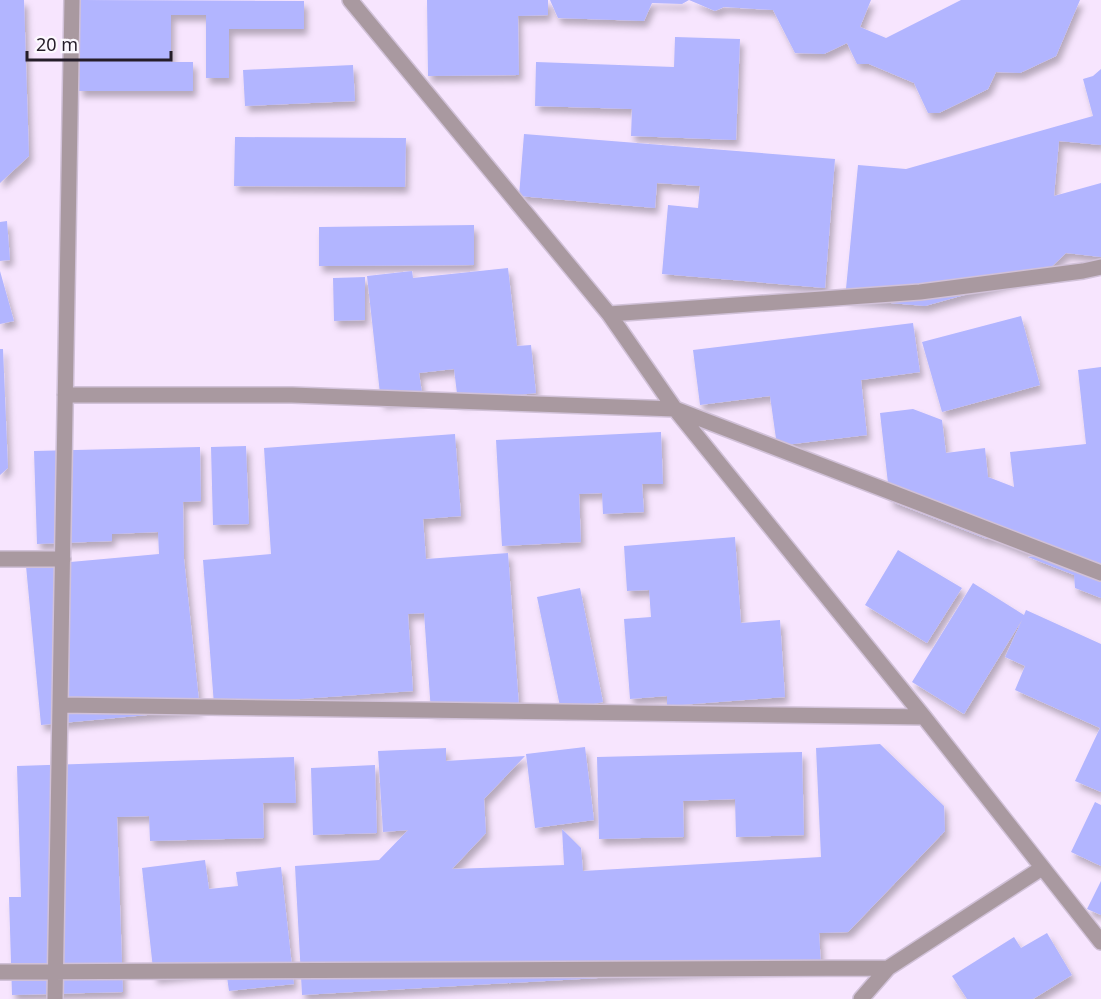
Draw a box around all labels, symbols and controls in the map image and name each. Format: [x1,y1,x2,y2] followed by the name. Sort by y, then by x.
[27,24,171,62] scale bar
[36,32,78,56] text: 20 m

